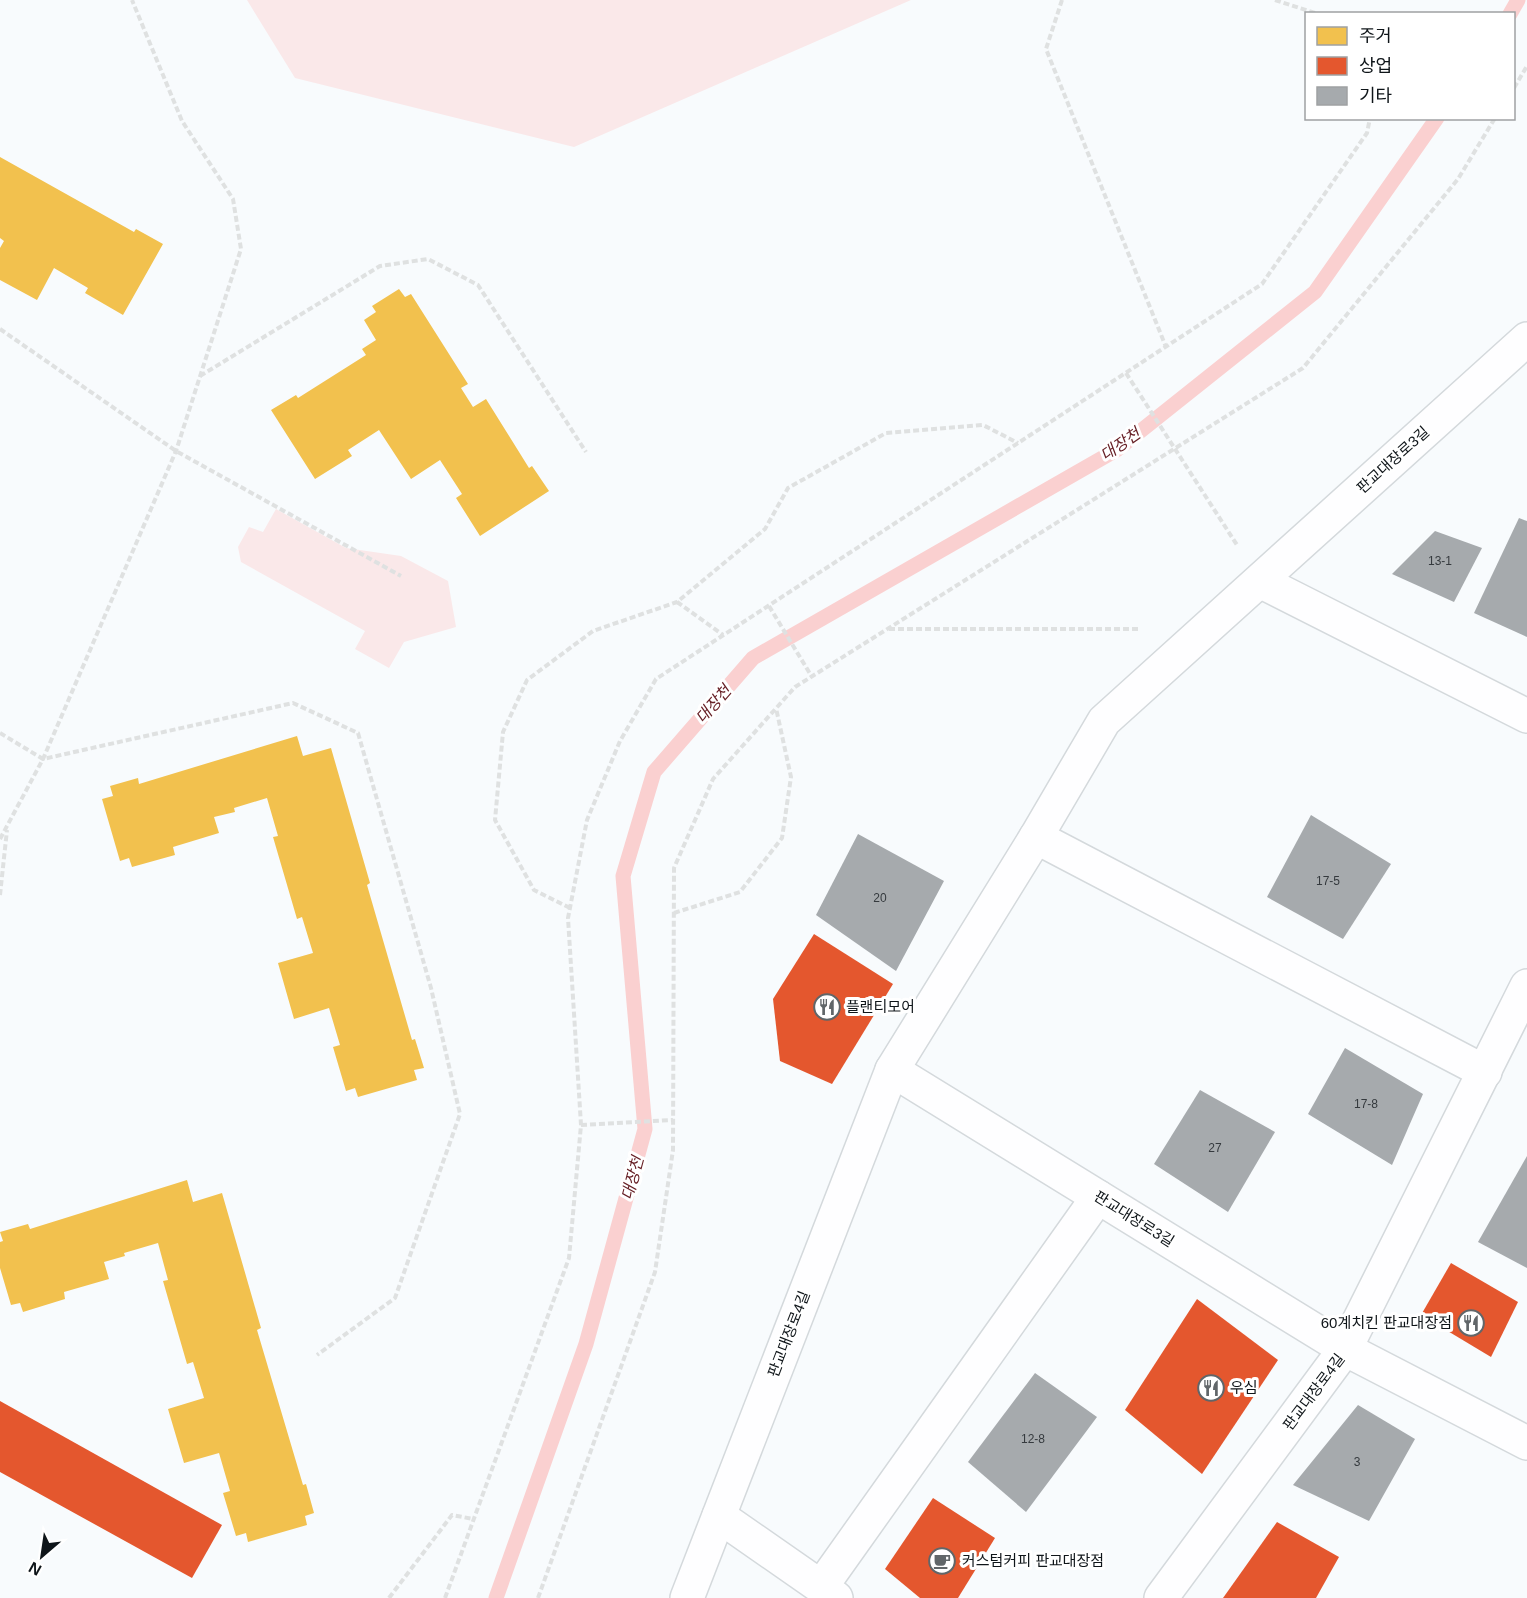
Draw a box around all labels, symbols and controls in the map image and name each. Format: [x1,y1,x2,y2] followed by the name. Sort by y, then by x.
[1305,12,1515,120] legend
[1359,26,1392,46] text: 주거
[1359,56,1392,76] text: 상업
[1359,86,1393,106] text: 기타
[1097,423,1145,464] water label: 대장천
[1353,423,1432,496] street label: 판교대장로3길
[1428,554,1452,568] house number: 13-1
[692,680,736,727] water label: 대장천
[1316,874,1340,888] house number: 17-5
[873,891,887,905] house number: 20
[812,992,842,1022] restaurant icon: 플랜티모어
[846,998,915,1015] place label: 플랜티모어
[1354,1097,1378,1111] house number: 17-8
[1208,1141,1222,1155] house number: 27
[619,1152,647,1202] water label: 대장천
[1091,1187,1177,1250] street label: 판교대장로3길
[764,1288,813,1379] street label: 판교대장로4길
[1456,1308,1486,1338] restaurant icon: 60계치킨 판교대장점
[1321,1314,1452,1331] place label: 60계치킨 판교대장점
[1279,1350,1348,1433] street label: 판교대장로4길
[1196,1373,1226,1403] restaurant icon: 우심
[1230,1379,1258,1396] place label: 우심
[1021,1432,1045,1446] house number: 12-8
[1354,1455,1361,1469] house number: 3
[12,1526,72,1586] north arrow
[927,1546,957,1576] cafe icon: 커스텀커피 판교대장점
[962,1552,1104,1569] place label: 커스텀커피 판교대장점
[26,1558,44,1579] text: N

